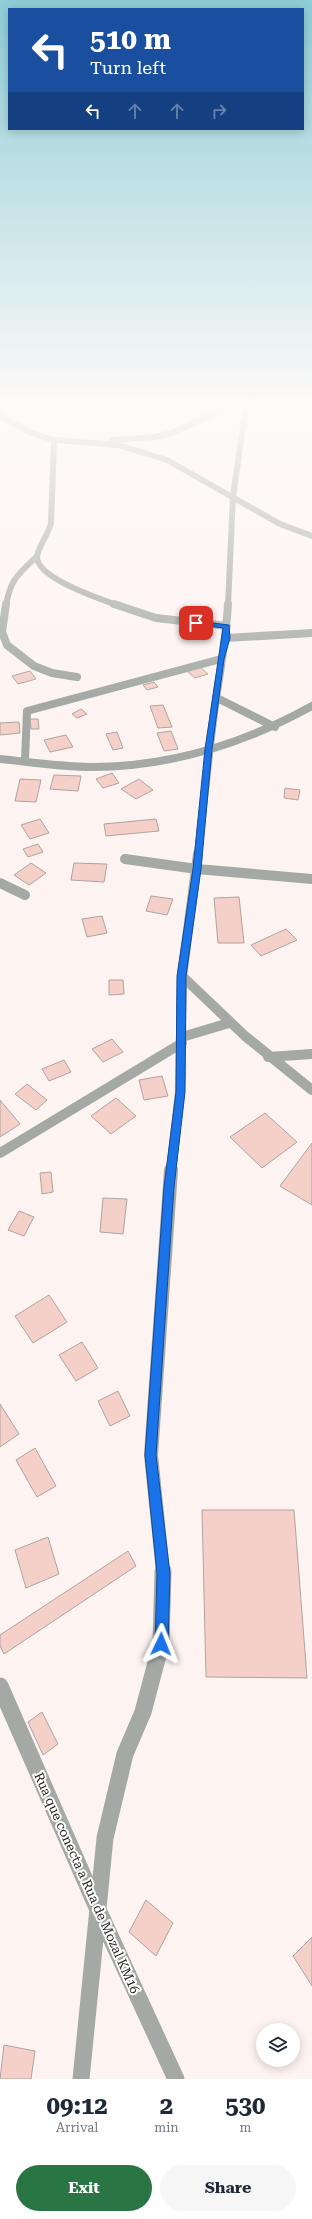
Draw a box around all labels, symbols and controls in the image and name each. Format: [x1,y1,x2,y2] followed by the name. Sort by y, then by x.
[90,23,171,56] text: 510 m
[24,24,76,76] icon: left
[90,57,166,78] text: Turn left
[82,100,104,122] icon: left
[124,100,146,122] icon: ahead
[166,100,188,122] icon: ahead
[208,100,230,122] icon: right
[179,606,213,640] pin
[185,612,207,634] icon: arrive
[140,1623,182,1665] position arrow
[31,1770,143,1996] street label: Rua que conecta a Rua de Mozal KM16
[256,2023,300,2067] map controls
[256,2023,300,2067] button: layers
[47,2092,108,2120] text: 09:12
[160,2092,173,2120] text: 2
[225,2092,266,2120] text: 530
[56,2120,98,2135] text: Arrival
[154,2120,179,2135] text: min
[239,2120,251,2135] text: m
[16,2165,152,2211] button: Exit
[160,2165,296,2211] button: Share

